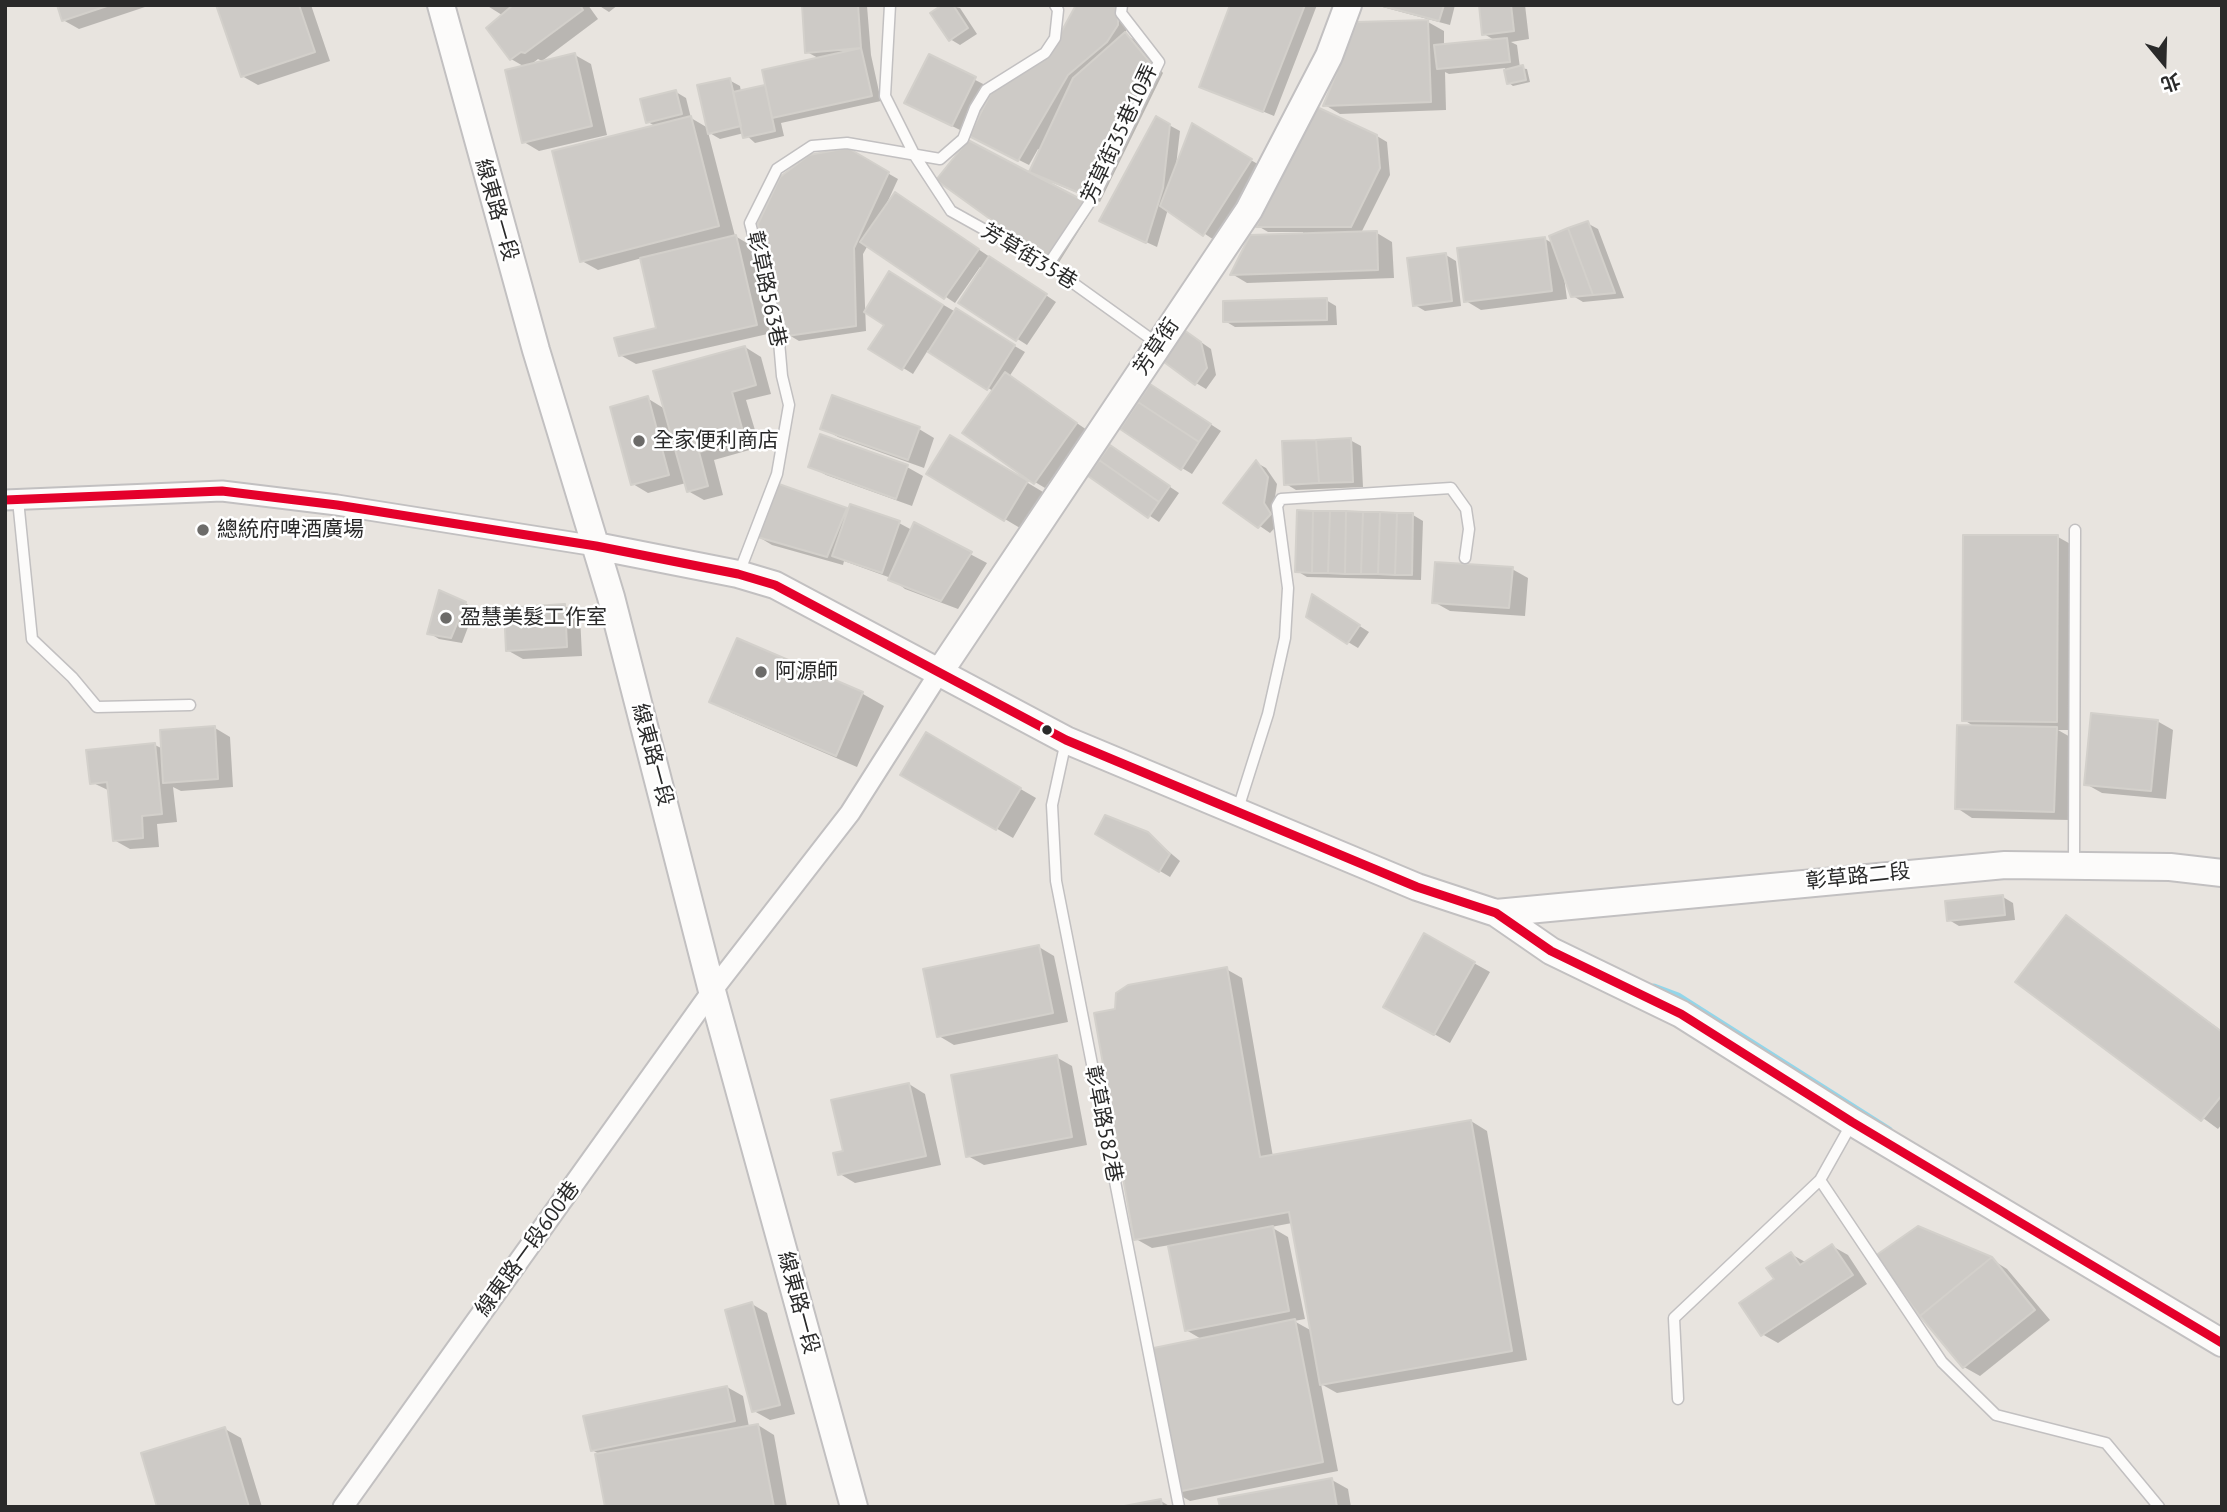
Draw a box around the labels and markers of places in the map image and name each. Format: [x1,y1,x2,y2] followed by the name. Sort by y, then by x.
[653,428,779,454] place label: 全家便利商店
[631,433,647,449] marker: 全家便利商店
[217,517,364,543] place label: 總統府啤酒廣場
[195,522,211,538] marker: 總統府啤酒廣場
[460,605,607,631] place label: 盈慧美髮工作室
[438,610,454,626] marker: 盈慧美髮工作室
[775,659,838,685] place label: 阿源師
[753,664,769,680] marker: 阿源師
[1040,723,1054,737] unlabelled marker

